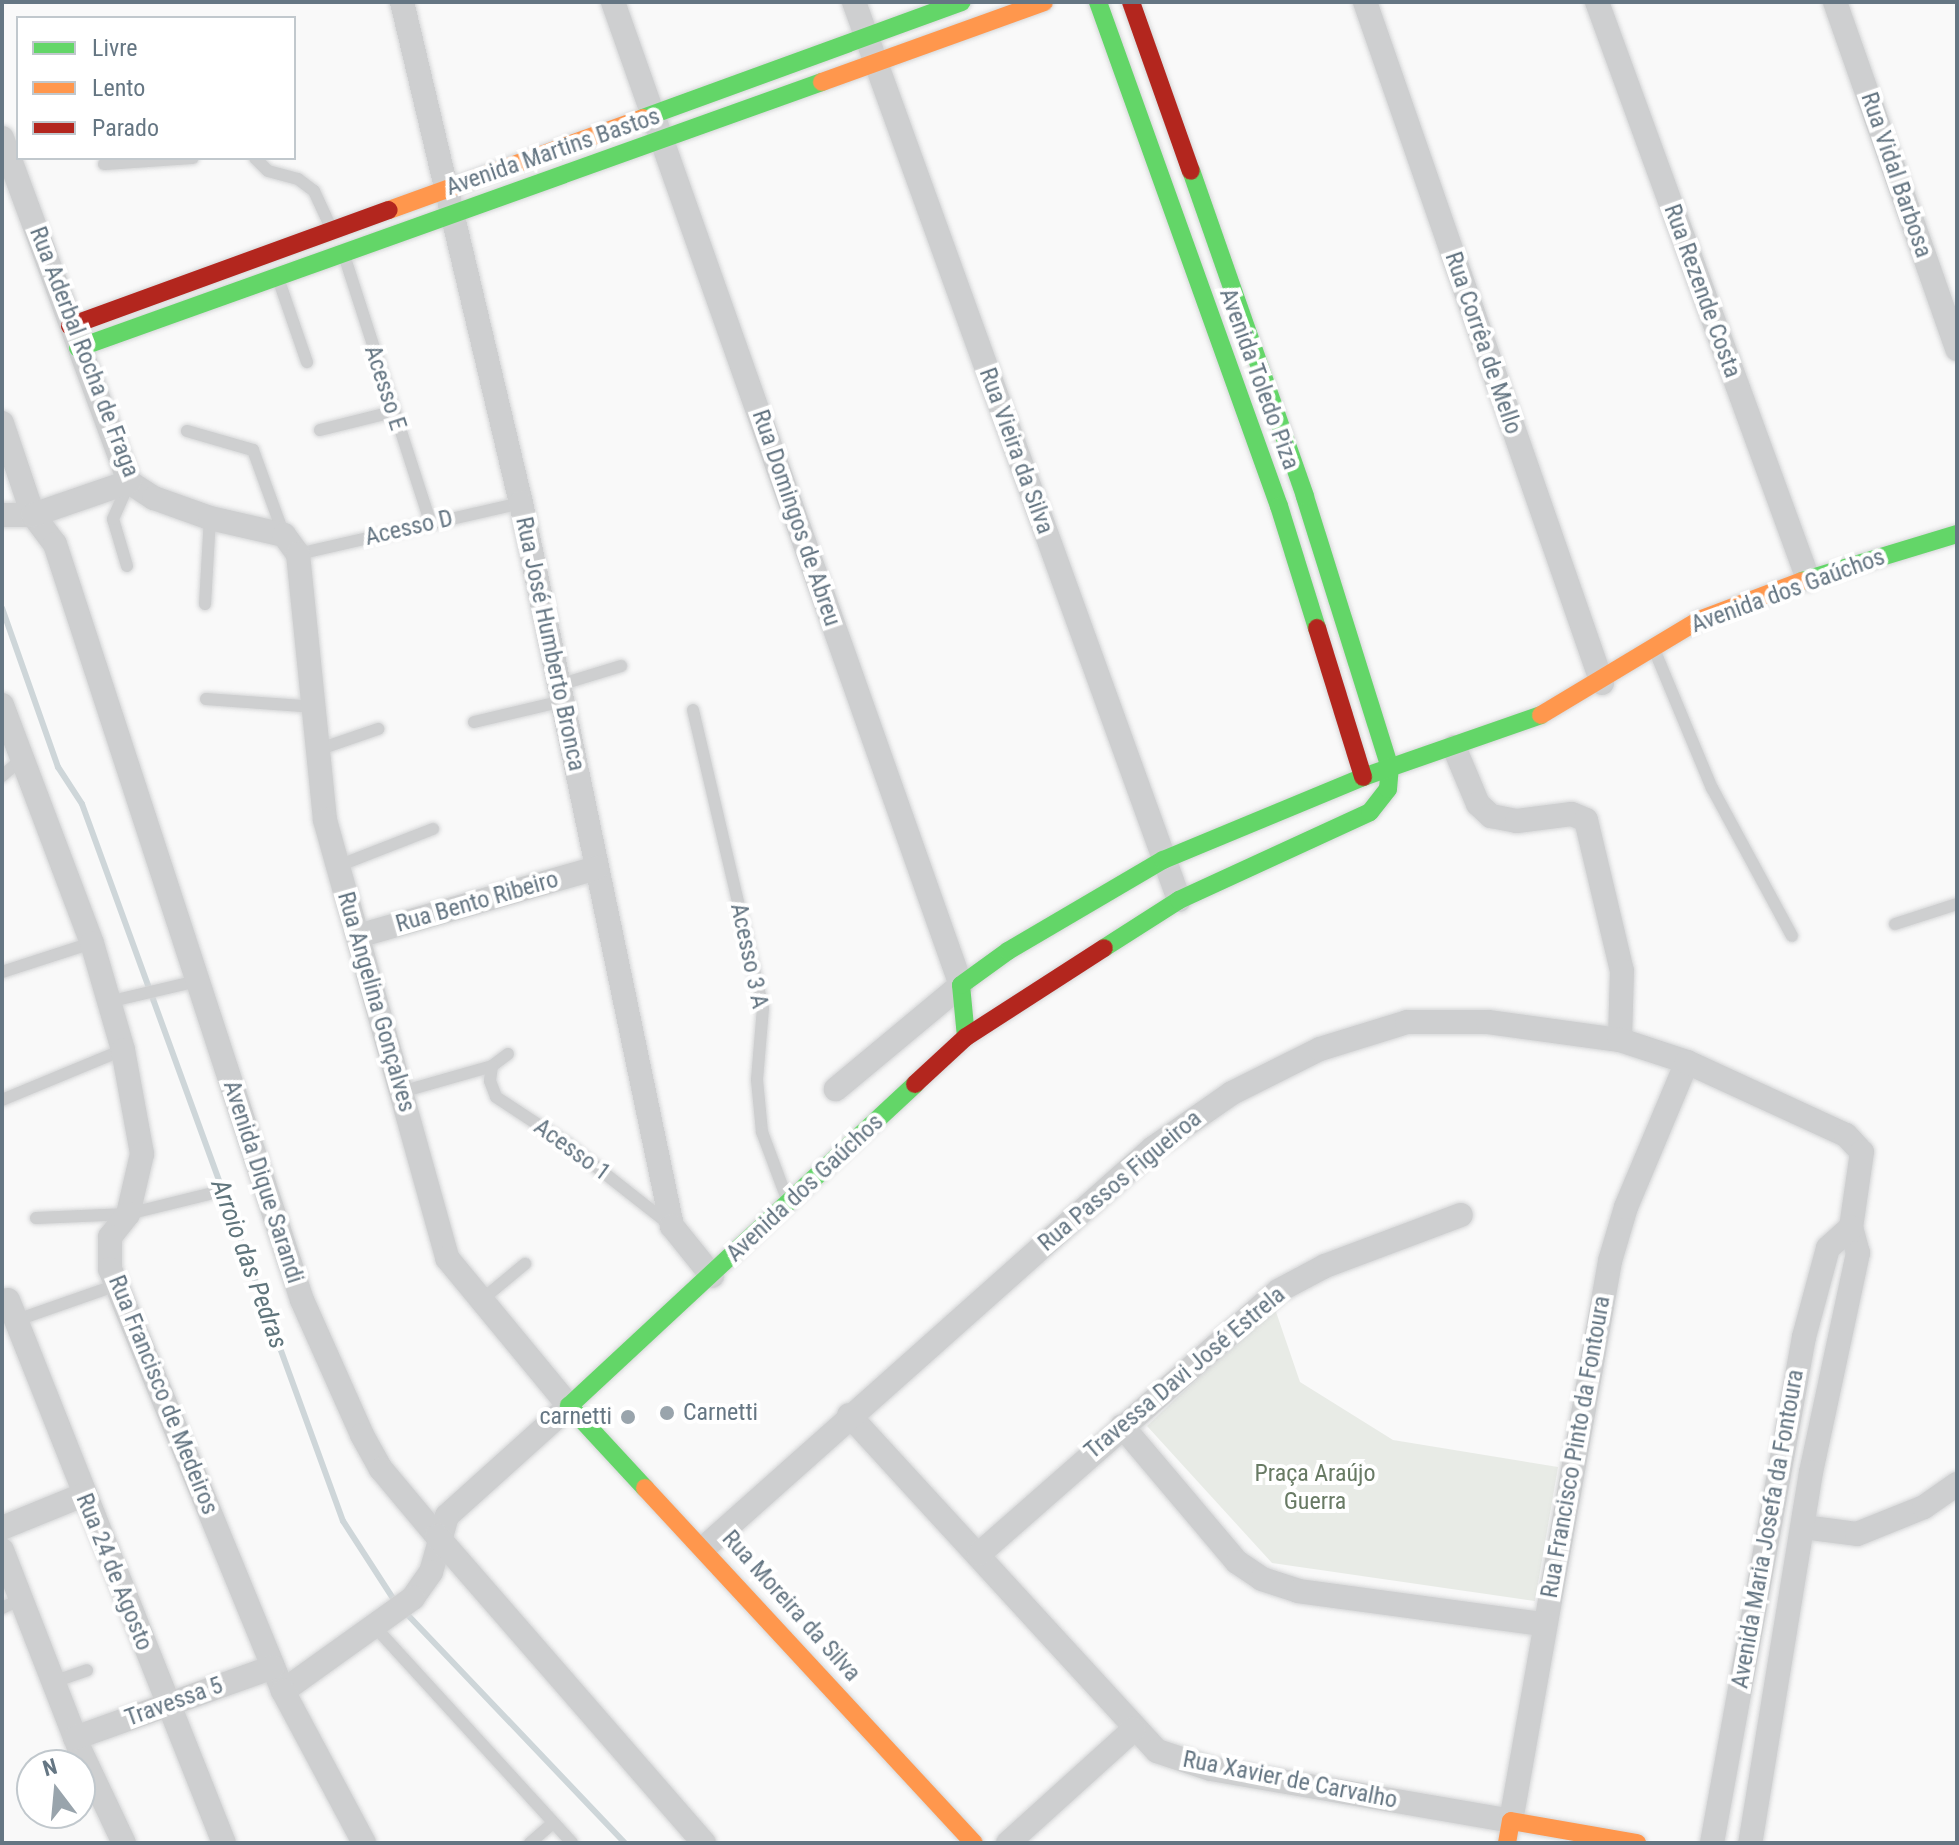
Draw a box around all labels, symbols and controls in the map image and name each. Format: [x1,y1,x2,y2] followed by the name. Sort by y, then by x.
[16,16,296,160] legend
[92,34,138,62] text: Livre
[92,74,145,102] text: Lento
[1854,89,1938,261] street label: Rua Vidal Barbosa
[442,102,664,202] street label: Avenida Martins Bastos
[92,114,159,142] text: Parado
[1657,200,1747,382] street label: Rua Rezende Costa
[23,223,145,481] street label: Rua Aderbal Rocha de Fraga
[1438,248,1528,438] street label: Rua Corrêa de Mello
[1213,284,1305,474] street label: Avenida Toledo Piza
[358,342,412,434] street label: Acesso E
[973,364,1059,538] street label: Rua Vieira da Silva
[745,406,847,630] street label: Rua Domingos de Abreu
[362,504,456,552] street label: Acesso D
[509,514,591,774] street label: Rua José Humberto Bronca
[1687,543,1889,639] street label: Avenida dos Gaúchos
[392,865,562,939] street label: Rua Bento Ribeiro
[331,889,421,1115] street label: Rua Angelina Gonçalves
[724,901,774,1011] street label: Acesso 3 A
[217,1077,309,1287] street label: Avenida Dique Sarandi
[1033,1104,1207,1258] street label: Rua Passos Figueiroa
[721,1108,889,1268] street label: Avenida dos Gaúchos
[528,1113,616,1187] street label: Acesso 1
[204,1175,294,1353] water label: Arroio das Pedras
[102,1271,224,1519] street label: Rua Francisco de Medeiros
[1079,1281,1291,1465] street label: Travessa Davi José Estrela
[1535,1294,1617,1600] street label: Rua Francisco Pinto da Fontoura
[1726,1367,1810,1691] street label: Avenida Maria Josefa da Fontoura
[683,1399,758,1427] place label: Carnetti
[540,1403,612,1431] place label: carnetti
[658,1404,676,1422] marker: Carnetti
[619,1408,637,1426] marker: carnetti
[1255,1460,1375,1516] park label: Praça Araújo Guerra
[69,1489,159,1655] street label: Rua 24 de Agosto
[716,1525,866,1687] street label: Rua Moreira da Silva
[121,1671,227,1733] street label: Travessa 5
[1180,1745,1400,1815] street label: Rua Xavier de Carvalho
[16,1749,96,1829] north arrow
[40,1753,60,1781] text: N

